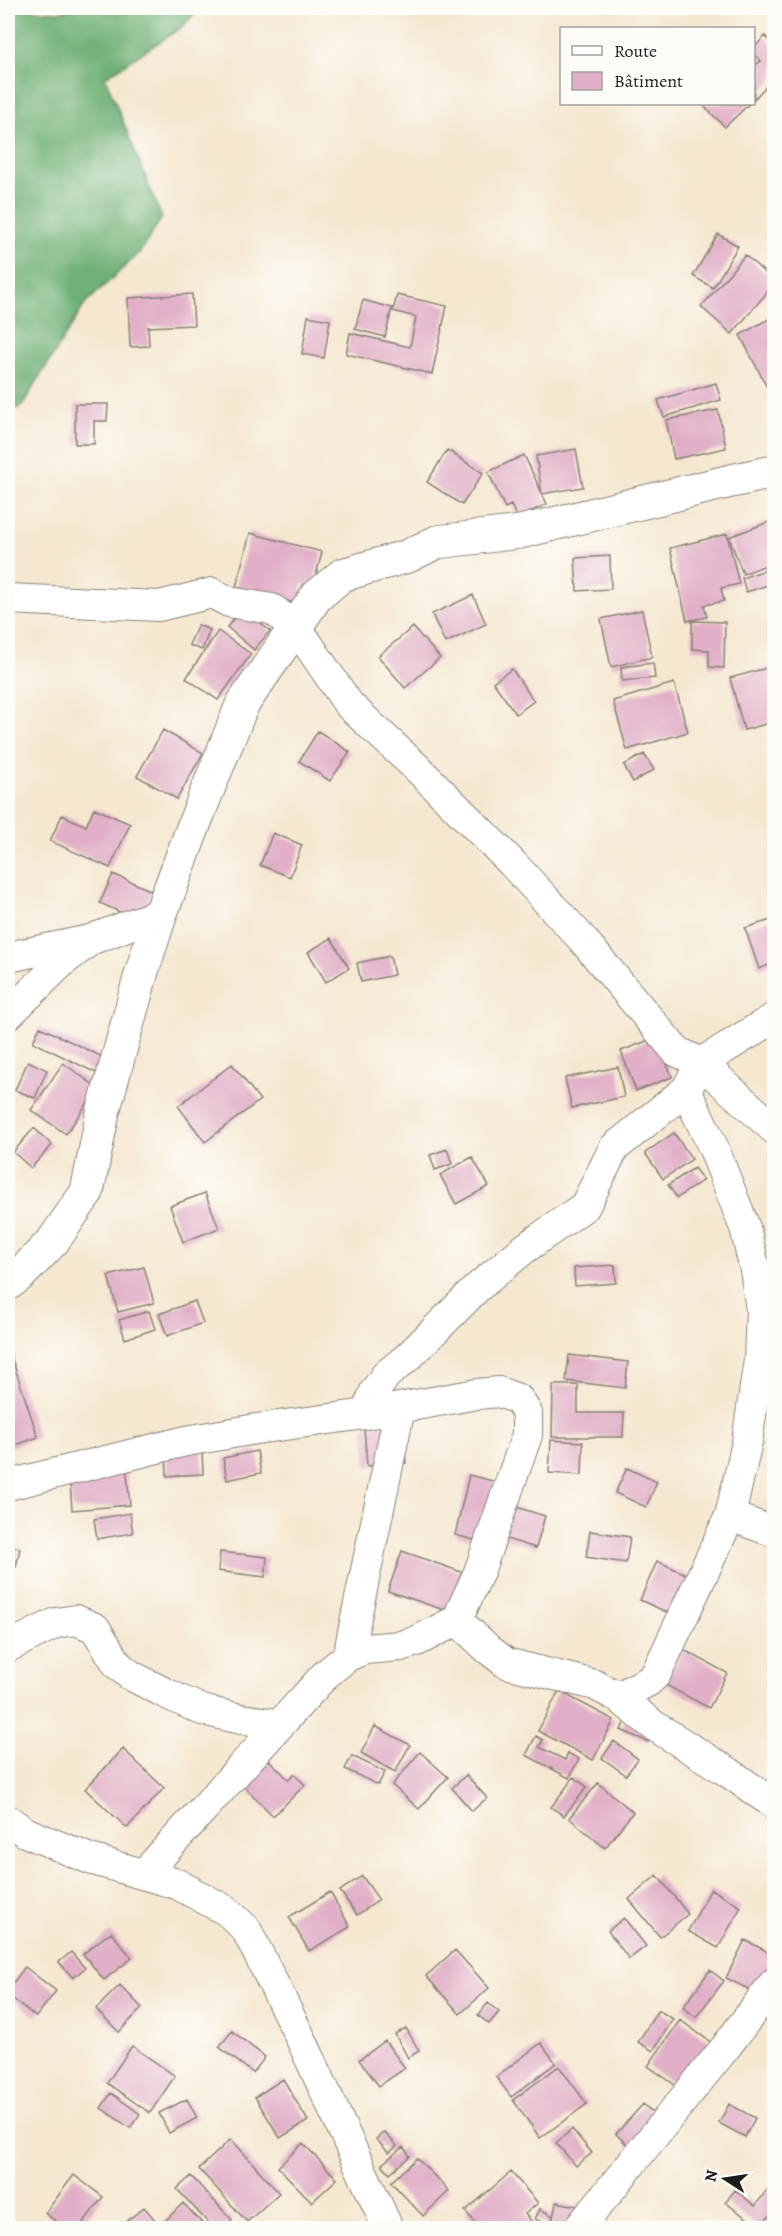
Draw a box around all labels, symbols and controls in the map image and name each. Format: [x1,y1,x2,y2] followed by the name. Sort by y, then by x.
[560,27,755,105] legend
[614,39,657,63] text: Route
[614,69,683,93] text: Bâtiment
[695,2149,755,2209] north arrow
[699,2168,723,2184] text: N

